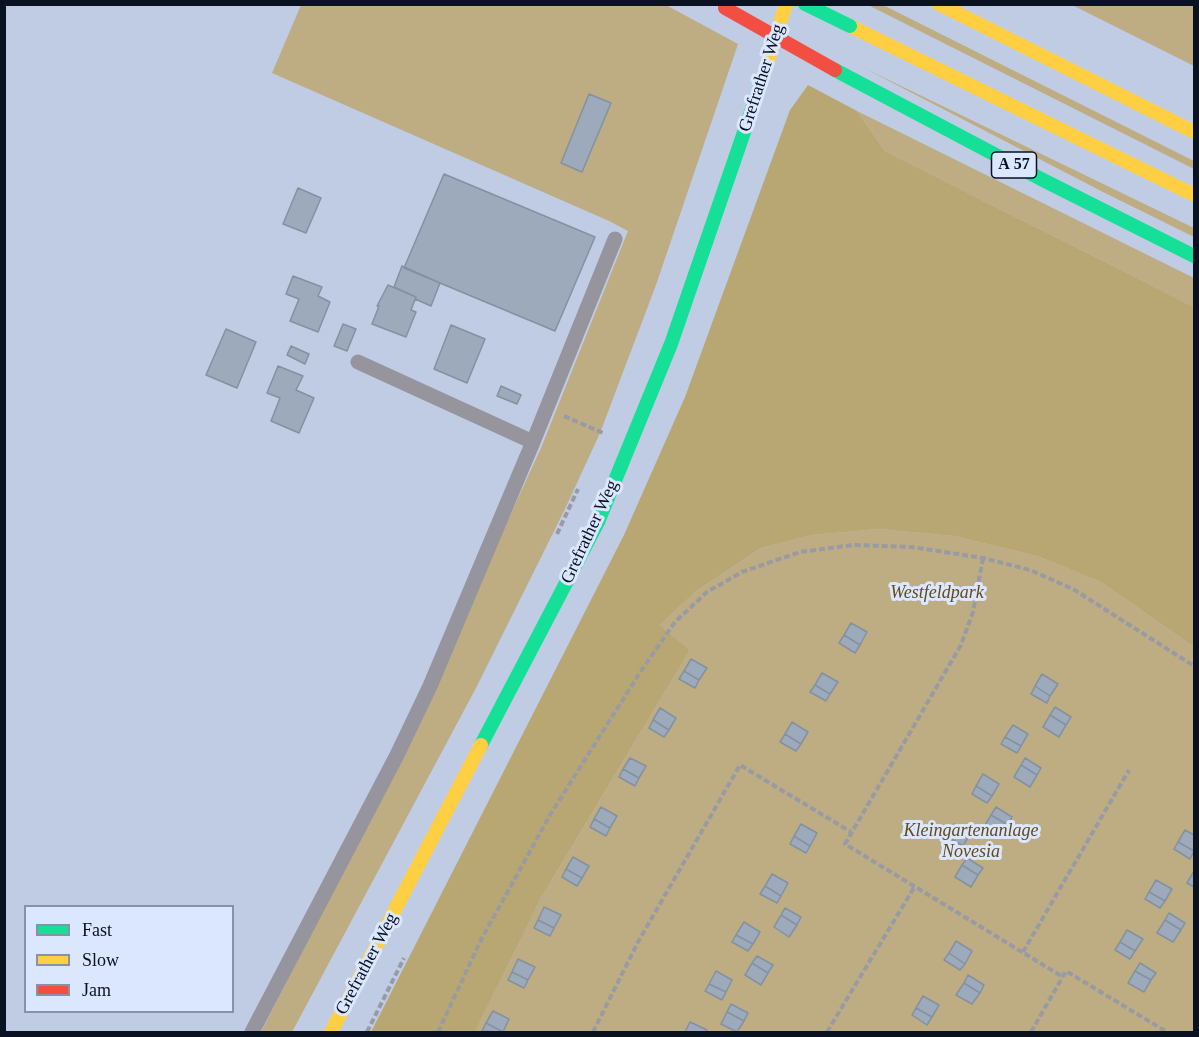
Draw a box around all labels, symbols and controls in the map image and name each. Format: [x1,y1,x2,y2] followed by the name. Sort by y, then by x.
[734,21,790,135] street label: Grefrather Weg
[992,152,1036,178] road number: A 57
[557,477,623,587] street label: Grefrather Weg
[890,582,984,604] park label: Westfeldpark
[904,820,1038,862] park label: Kleingartenanlage Novesia
[24,905,234,1013] legend
[331,909,403,1019] street label: Grefrather Weg
[82,920,112,940] text: Fast
[82,950,119,970] text: Slow
[82,980,111,1000] text: Jam

